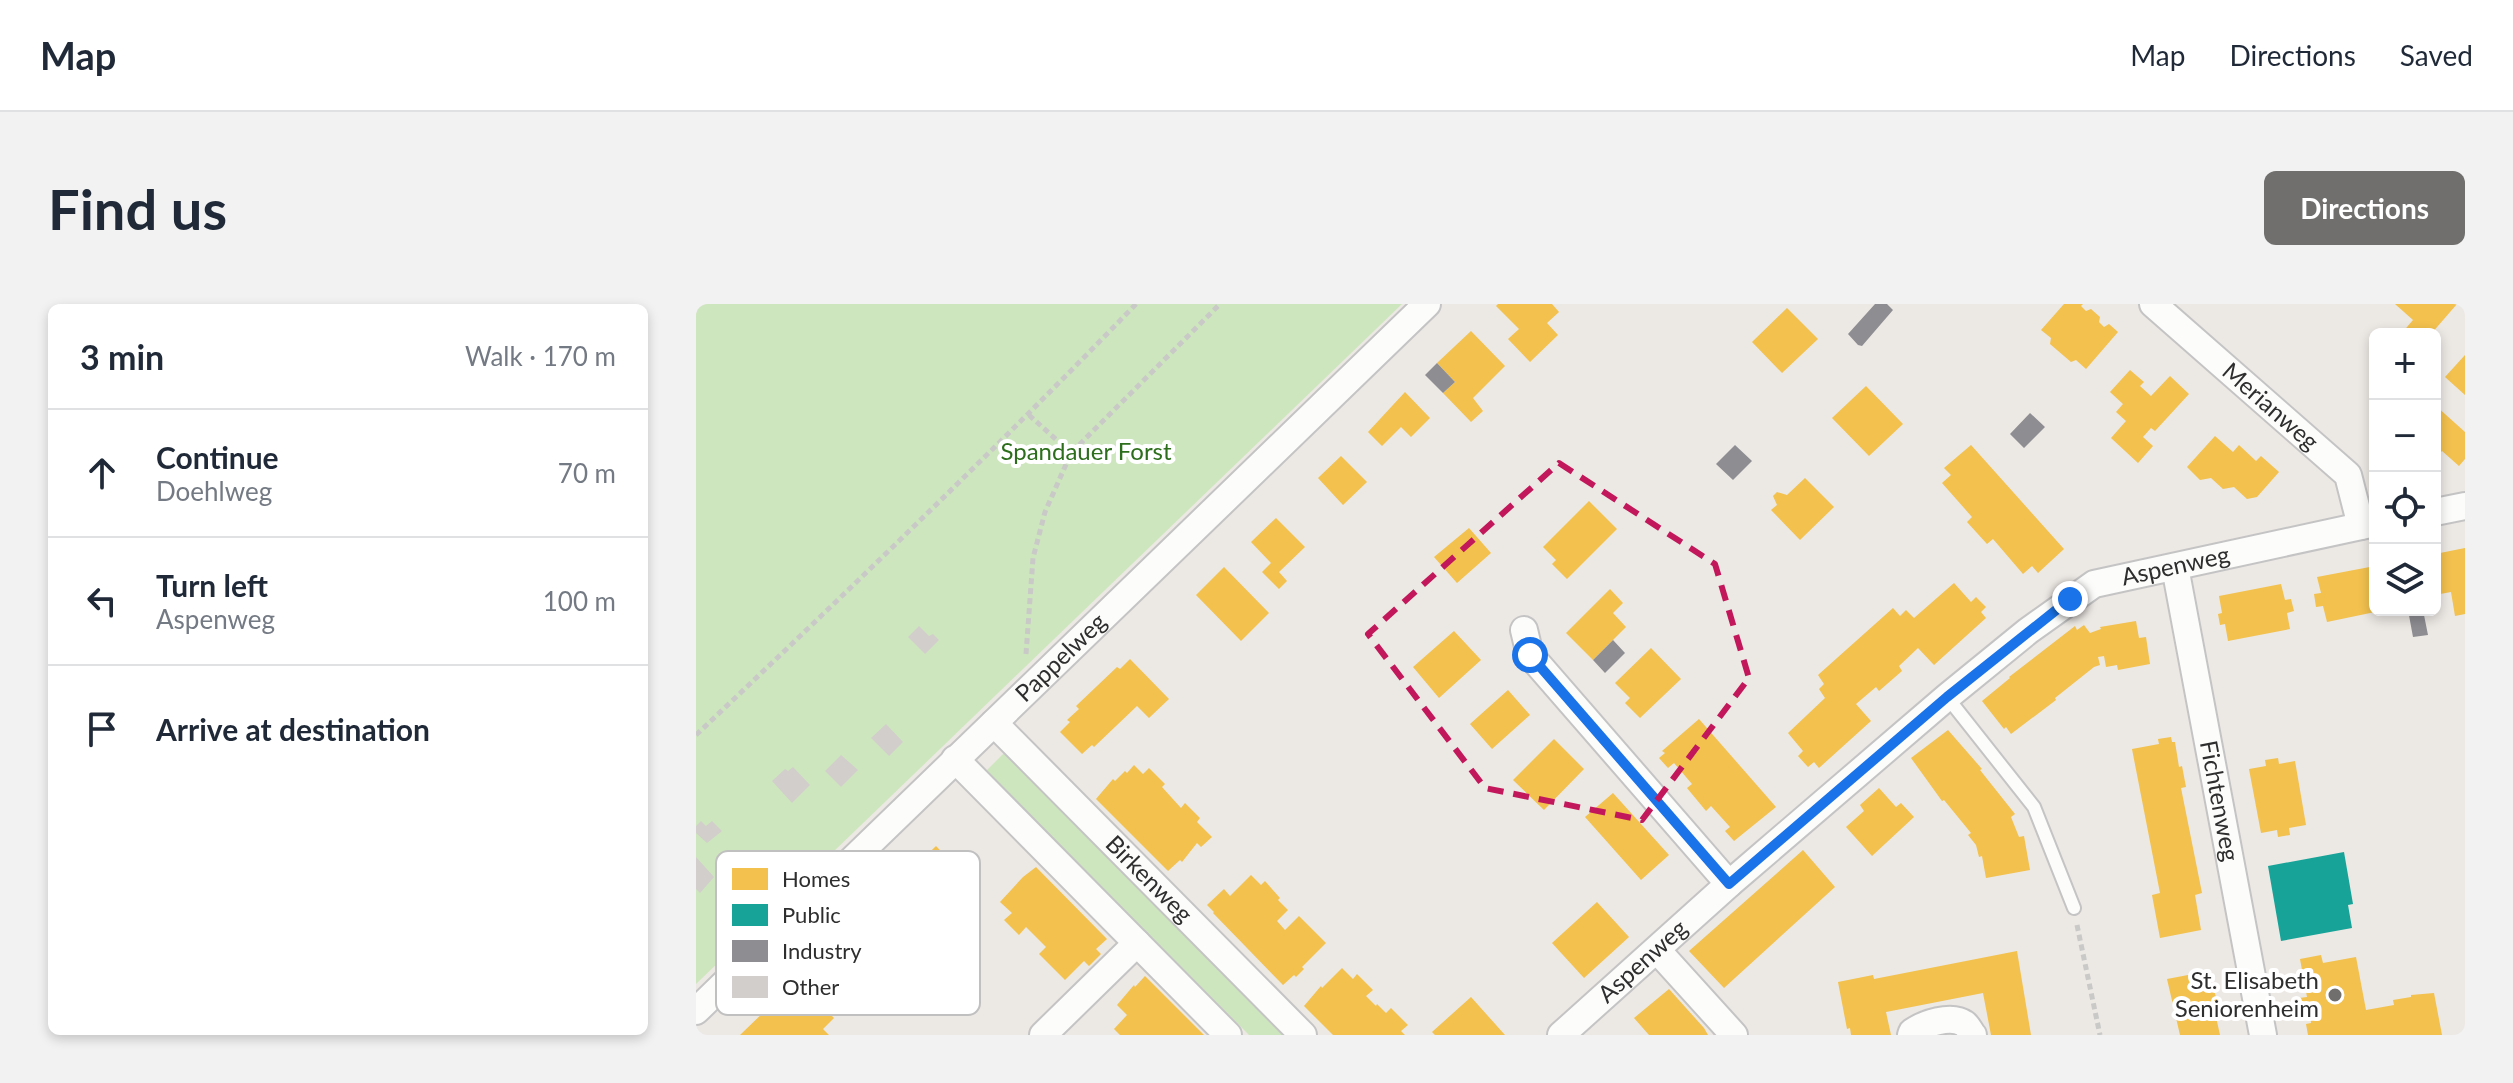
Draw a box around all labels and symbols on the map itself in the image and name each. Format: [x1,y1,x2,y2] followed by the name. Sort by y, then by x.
[2217,356,2325,456] street label: Merianweg
[1000,436,1172,465] park label: Spandauer Forst
[2118,539,2232,591] street label: Aspenweg
[2052,581,2088,617] route end
[1009,606,1112,707] street label: Pappelweg
[1512,637,1548,673] route start
[2195,738,2246,863] street label: Fichtenweg
[1100,829,1199,928] street label: Birkenweg
[716,851,980,1015] legend
[782,865,850,892] text: Homes
[782,901,841,928] text: Public
[1591,913,1692,1008] street label: Aspenweg
[782,937,862,964] text: Industry
[2175,965,2319,1022] place label: St. Elisabeth Seniorenheim
[782,973,839,1000] text: Other
[2326,986,2344,1004] marker: St. Elisabeth Seniorenheim

